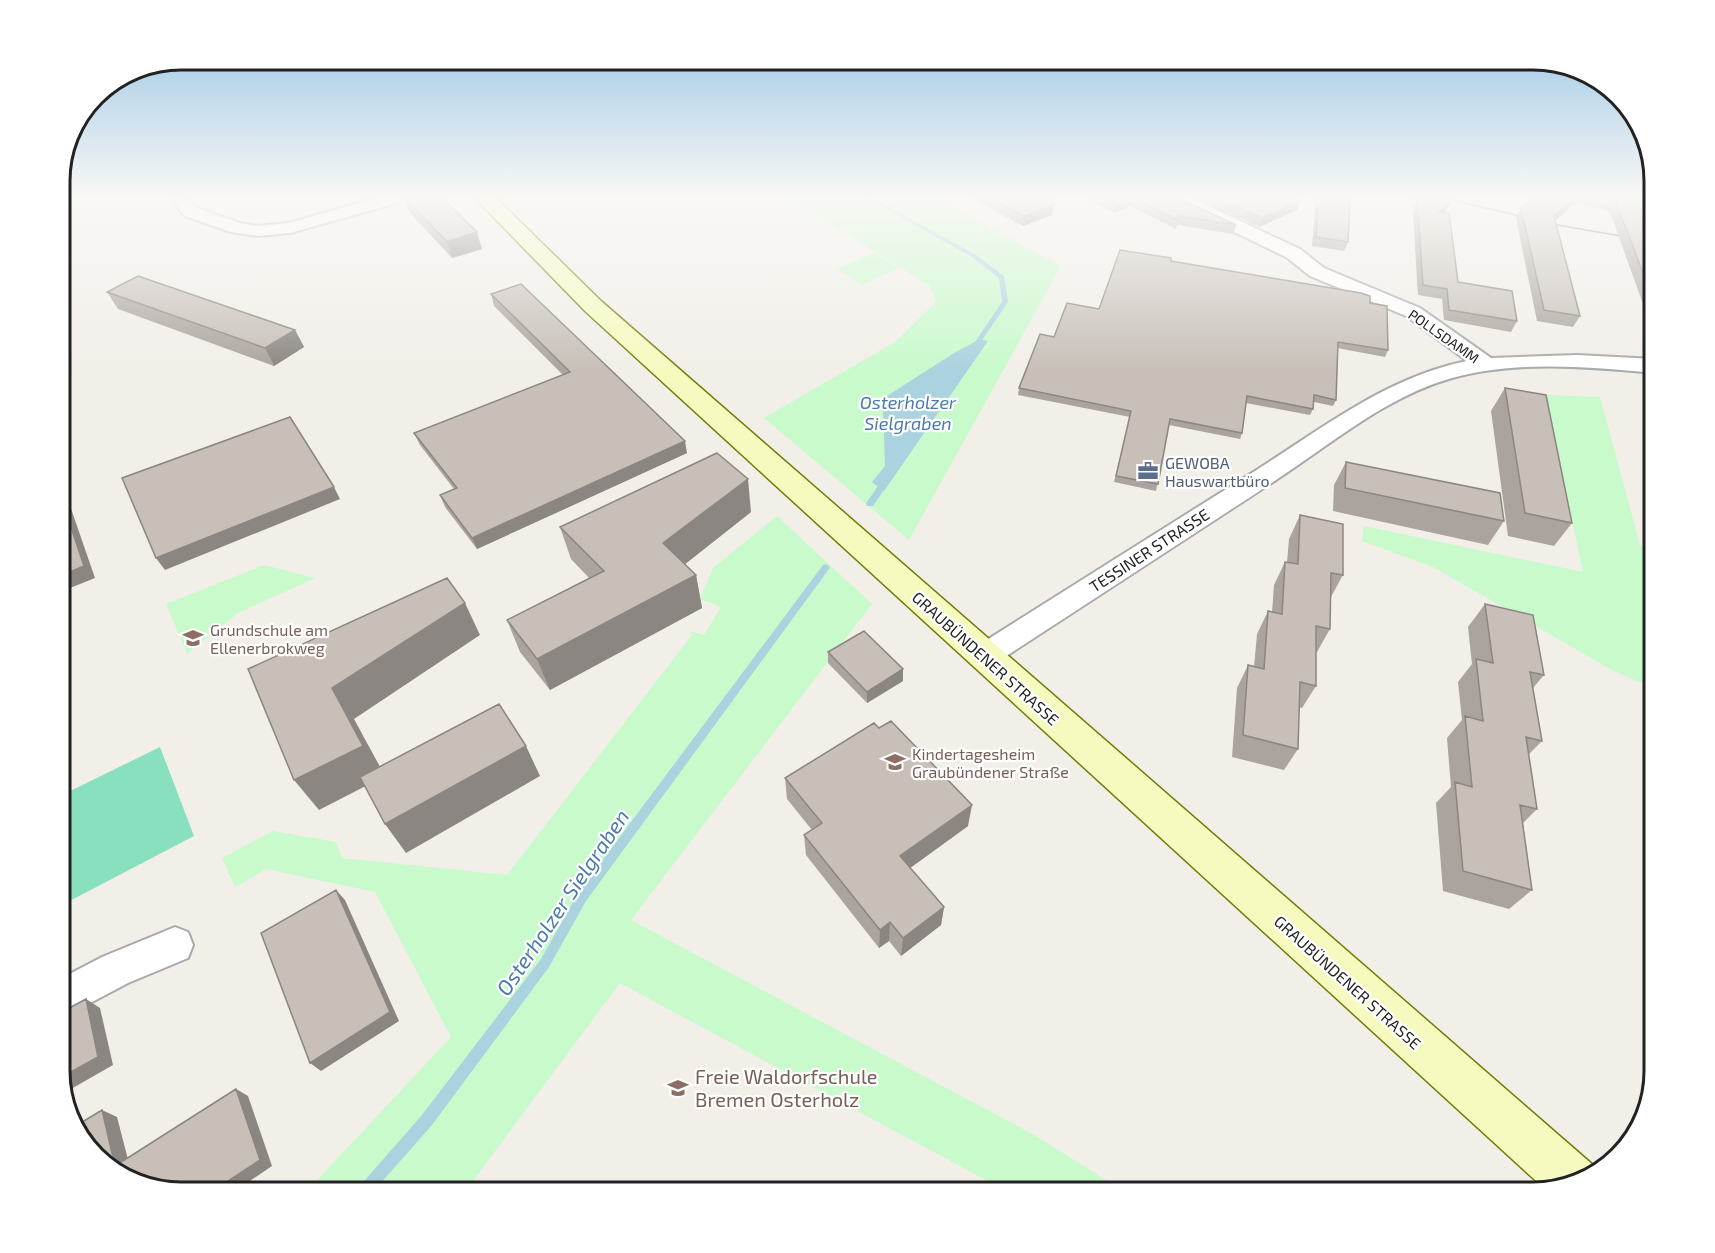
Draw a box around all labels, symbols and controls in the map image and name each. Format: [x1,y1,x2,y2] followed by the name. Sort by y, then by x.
[1405,305,1483,367] street label: POLLSDAMM
[860,391,957,434] water label: Osterholzer Sielgraben
[1165,453,1270,490] place label: GEWOBA Hauswartbüro
[1136,459,1160,483] office icon: GEWOBA Hauswartbüro
[1085,504,1213,596] street label: TESSINER STRASSE
[909,587,1063,729] street label: GRAUBÜNDENER STRASSE
[210,620,328,657] place label: Grundschule am Ellenerbrokweg
[181,626,205,650] school or university icon: Grundschule am Ellenerbrokweg
[912,744,1069,781] place label: Kindertagesheim Graubündener Straße
[883,750,907,774] school or university icon: Kindertagesheim Graubündener Straße
[490,804,634,1000] water label: Osterholzer Sielgraben
[1271,911,1425,1053] street label: GRAUBÜNDENER STRASSE
[695,1064,878,1111] place label: Freie Waldorfschule Bremen Osterholz
[666,1076,690,1100] school or university icon: Freie Waldorfschule Bremen Osterholz

